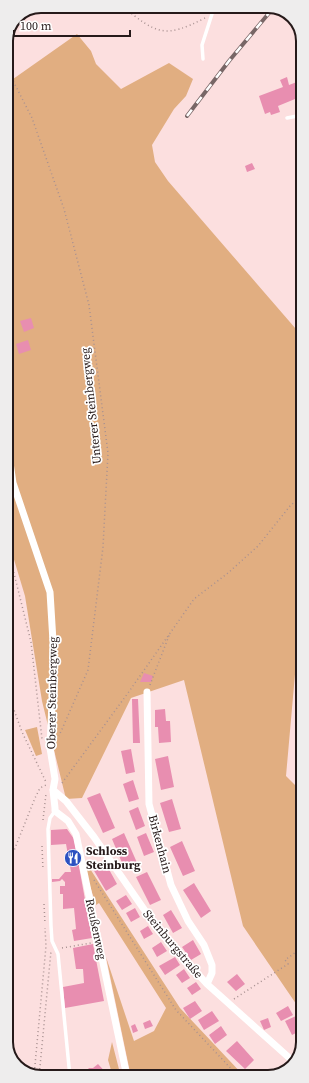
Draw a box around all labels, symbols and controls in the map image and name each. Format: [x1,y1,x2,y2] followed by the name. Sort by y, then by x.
[14,12,130,38] scale bar
[20,18,52,34] text: 100 m
[77,347,105,465] street label: Unterer Steinbergweg
[43,636,61,750] street label: Oberer Steinbergweg
[145,813,175,875] street label: Birkenhain
[86,843,141,873] place label: Schloss Steinburg
[63,848,83,868] restaurant icon: Schloss Steinburg
[82,897,110,961] street label: Reußenweg
[139,906,207,982] street label: Steinburgstraße

